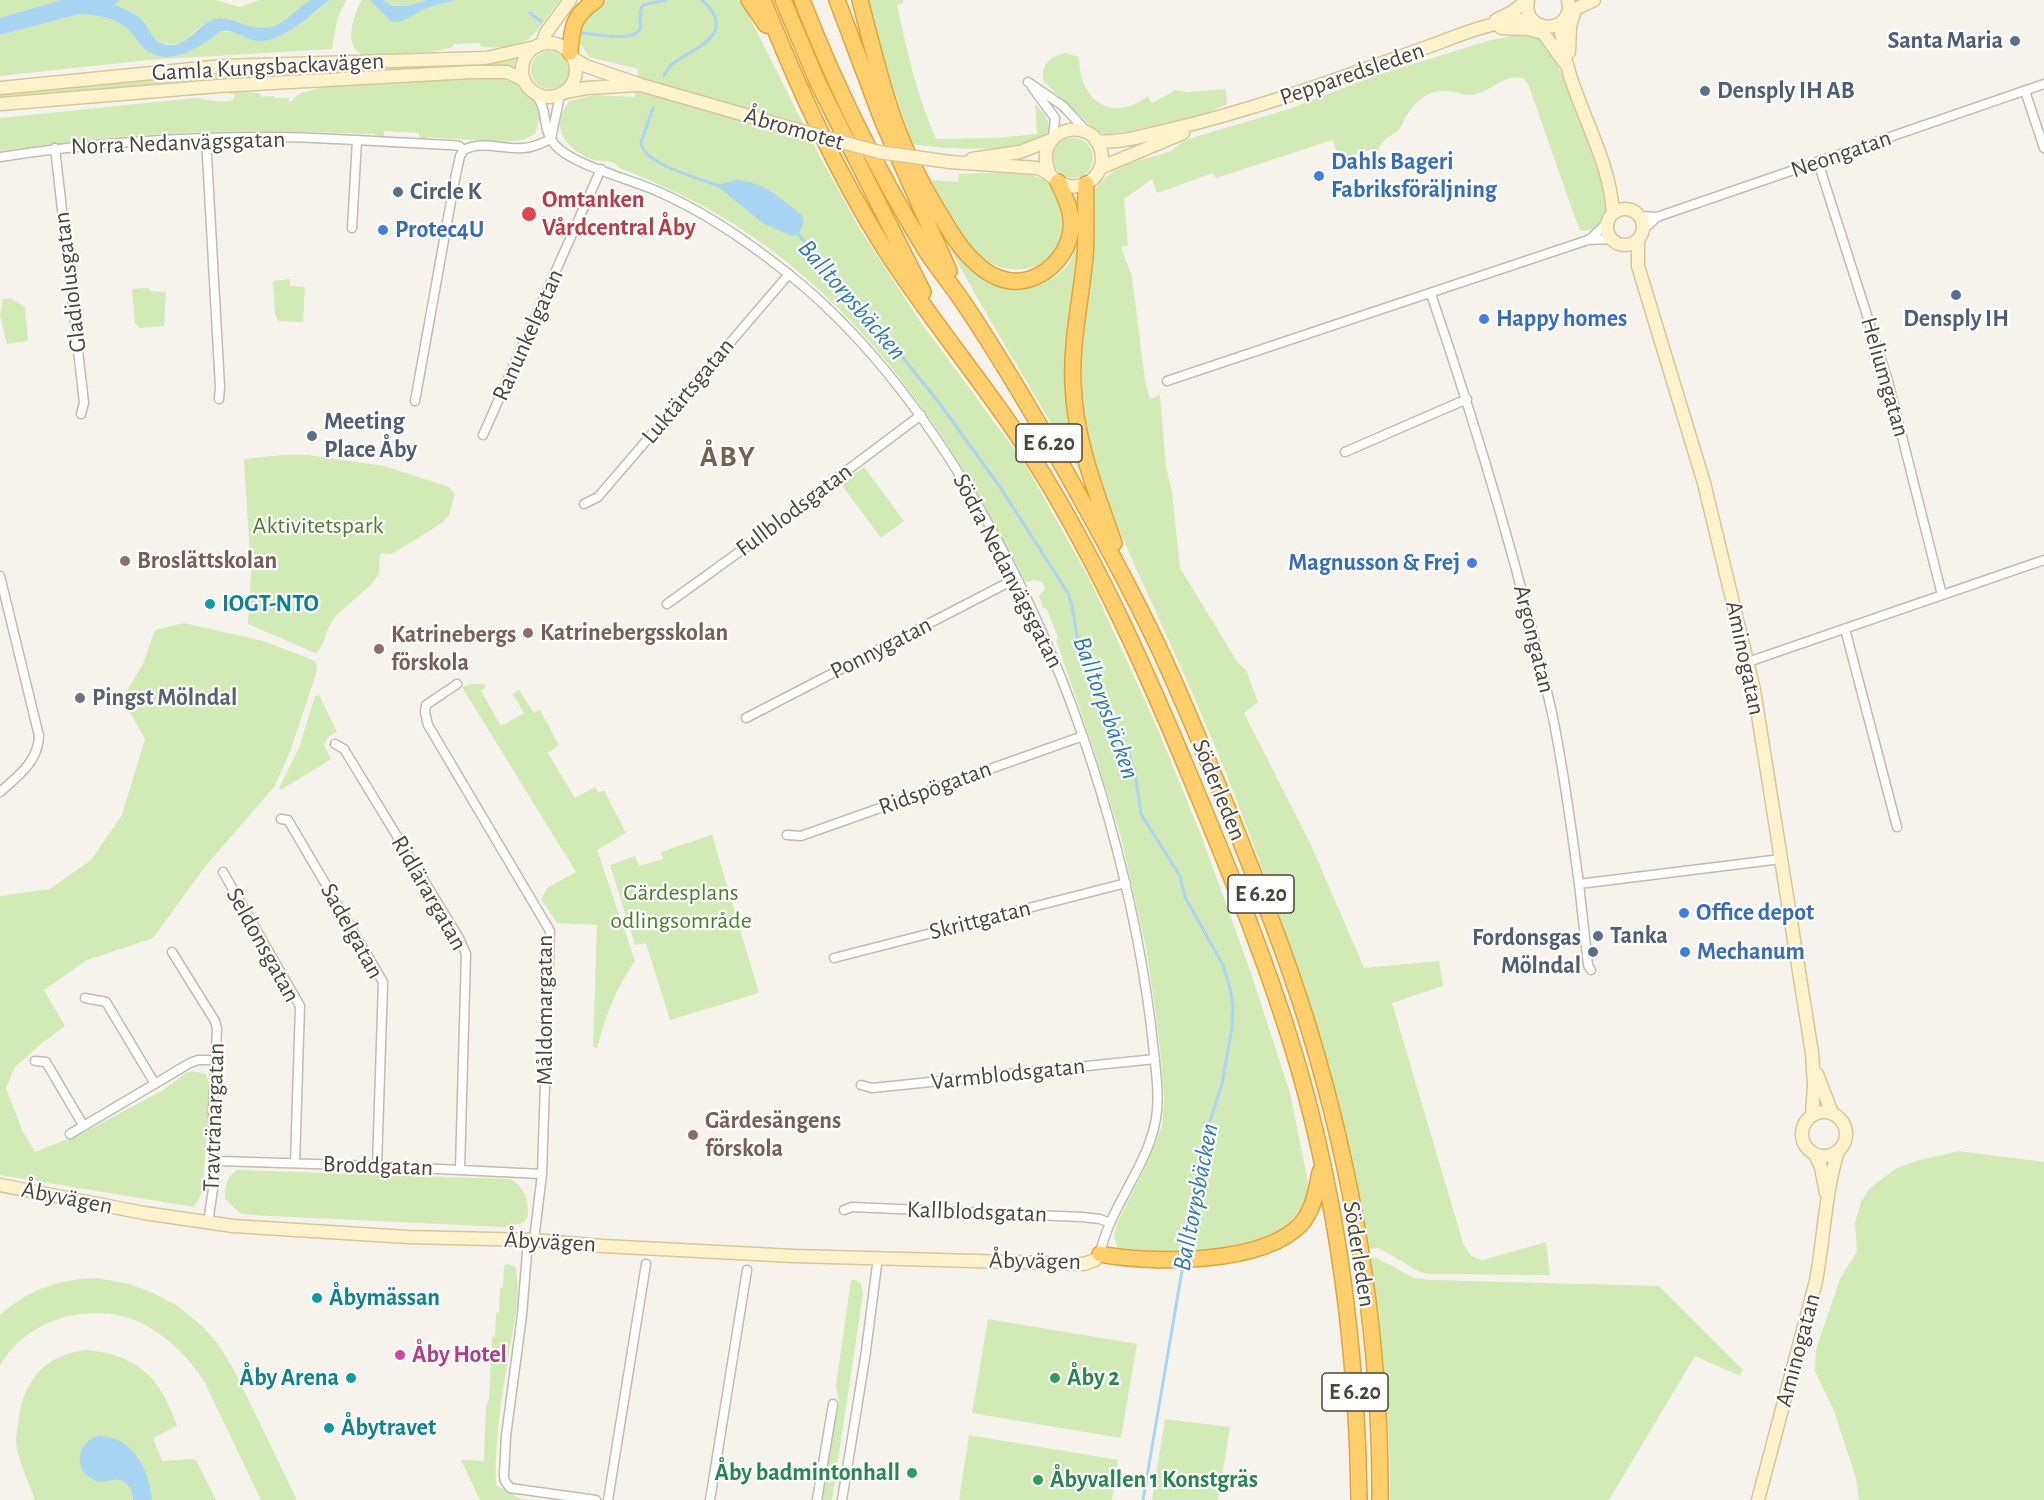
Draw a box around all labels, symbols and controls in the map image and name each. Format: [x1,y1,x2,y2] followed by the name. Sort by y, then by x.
[1888,27,2003,55] place label: Santa Maria
[2008,34,2022,48] marker: Santa Maria
[1276,36,1428,112] street label: Pepparedsleden
[151,47,385,87] street label: Gamla Kungsbackavägen
[1717,77,1855,105] place label: Densply IH AB
[1698,84,1712,98] marker: Densply IH AB
[741,101,847,157] street label: Åbromotet
[1787,123,1895,185] street label: Neongatan
[70,125,286,161] street label: Norra Nedanvägsgatan
[1331,148,1497,204] place label: Dahls Bageri Fabriksföräljning
[1312,169,1326,183] marker: Dahls Bageri Fabriksföräljning
[410,178,481,206] place label: Circle K
[391,185,405,199] marker: Circle K
[542,186,696,242] place label: Omtanken Vårdcentral Åby
[520,205,538,223] marker: Omtanken Vårdcentral Åby
[47,210,93,354] street label: Gladiolusgatan
[395,216,484,244] place label: Protec4U
[376,223,390,237] marker: Protec4U
[791,233,913,367] water label: Balltorpsbäcken
[486,265,570,405] street label: Ranunkelgatan
[1949,288,1963,302] marker: Densply IH
[1496,305,1627,333] place label: Happy homes
[1903,305,2009,333] place label: Densply IH
[1477,312,1491,326] marker: Happy homes
[1854,314,1916,440] street label: Heliumgatan
[635,332,741,450] street label: Luktärtsgatan
[324,408,417,464] place label: Meeting Place Åby
[1016,424,1082,462] road number: E 6.20
[305,429,319,443] marker: Meeting Place Åby
[700,439,756,475] district label: ÅBY
[730,457,858,563] street label: Fullblodsgatan
[946,469,1070,673] street label: Södra Nedanvägsgatan
[253,512,383,540] park label: Aktivitetspark
[137,547,277,575] place label: Broslättskolan
[1288,549,1460,577] place label: Magnusson & Frej
[118,554,132,568] marker: Broslättskolan
[1465,556,1479,570] marker: Magnusson & Frej
[1507,582,1561,696] street label: Argongatan
[222,590,319,618] place label: IOGT-NTO
[203,597,217,611] marker: IOGT-NTO
[1719,598,1771,718] street label: Aminogatan
[825,610,937,686] street label: Ponnygatan
[540,619,728,647] place label: Katrinebergsskolan
[391,621,516,677] place label: Katrinebergs förskola
[521,626,535,640] marker: Katrinebergsskolan
[1066,632,1146,784] water label: Balltorpsbäcken
[372,642,386,656] marker: Katrinebergs förskola
[92,684,237,712] place label: Pingst Mölndal
[73,691,87,705] marker: Pingst Mölndal
[1186,735,1252,845] street label: Söderleden
[875,754,995,822] street label: Ridspögatan
[385,830,473,956] street label: Ridlärargatan
[1228,875,1294,913] road number: E 6.20
[314,878,390,984] street label: Sadelgatan
[610,879,752,935] park label: Gärdesplans odlingsområde
[220,883,306,1007] street label: Seldonsgatan
[926,893,1034,947] street label: Skrittgatan
[1696,899,1814,927] place label: Office depot
[1677,906,1691,920] marker: Office depot
[1610,922,1668,950] place label: Tanka
[1472,924,1581,980] place label: Fordonsgas Mölndal
[1591,929,1605,943] marker: Tanka
[531,935,559,1085] street label: Måldomargatan
[1697,938,1805,966] place label: Mechanum
[1586,945,1600,959] marker: Fordonsgas Mölndal
[1678,945,1692,959] marker: Mechanum
[197,1042,231,1192] street label: Travtränargatan
[930,1052,1086,1096] street label: Varmblodsgatan
[705,1107,841,1163] place label: Gärdesängens förskola
[1166,1121,1226,1273] water label: Balltorpsbäcken
[686,1128,700,1142] marker: Gärdesängens förskola
[322,1150,434,1182] street label: Broddgatan
[19,1175,115,1221] street label: Åbyvägen
[906,1195,1048,1229] street label: Kallblodsgatan
[1336,1199,1382,1309] street label: Söderleden
[503,1225,597,1259] street label: Åbyvägen
[989,1246,1081,1276] street label: Åbyvägen
[329,1284,440,1312] place label: Åbymässan
[1769,1290,1827,1410] street label: Aminogatan
[310,1291,324,1305] marker: Åbymässan
[412,1341,507,1369] place label: Åby Hotel
[393,1348,407,1362] marker: Åby Hotel
[240,1364,339,1392] place label: Åby Arena
[1067,1364,1120,1392] place label: Åby 2
[344,1371,358,1385] marker: Åby Arena
[1048,1371,1062,1385] marker: Åby 2
[1322,1373,1388,1411] road number: E 6.20
[341,1414,436,1442] place label: Åbytravet
[322,1421,336,1435] marker: Åbytravet
[714,1459,900,1487] place label: Åby badmintonhall
[905,1466,919,1480] marker: Åby badmintonhall
[1050,1466,1258,1494] place label: Åbyvallen 1 Konstgräs
[1031,1473,1045,1487] marker: Åbyvallen 1 Konstgräs

